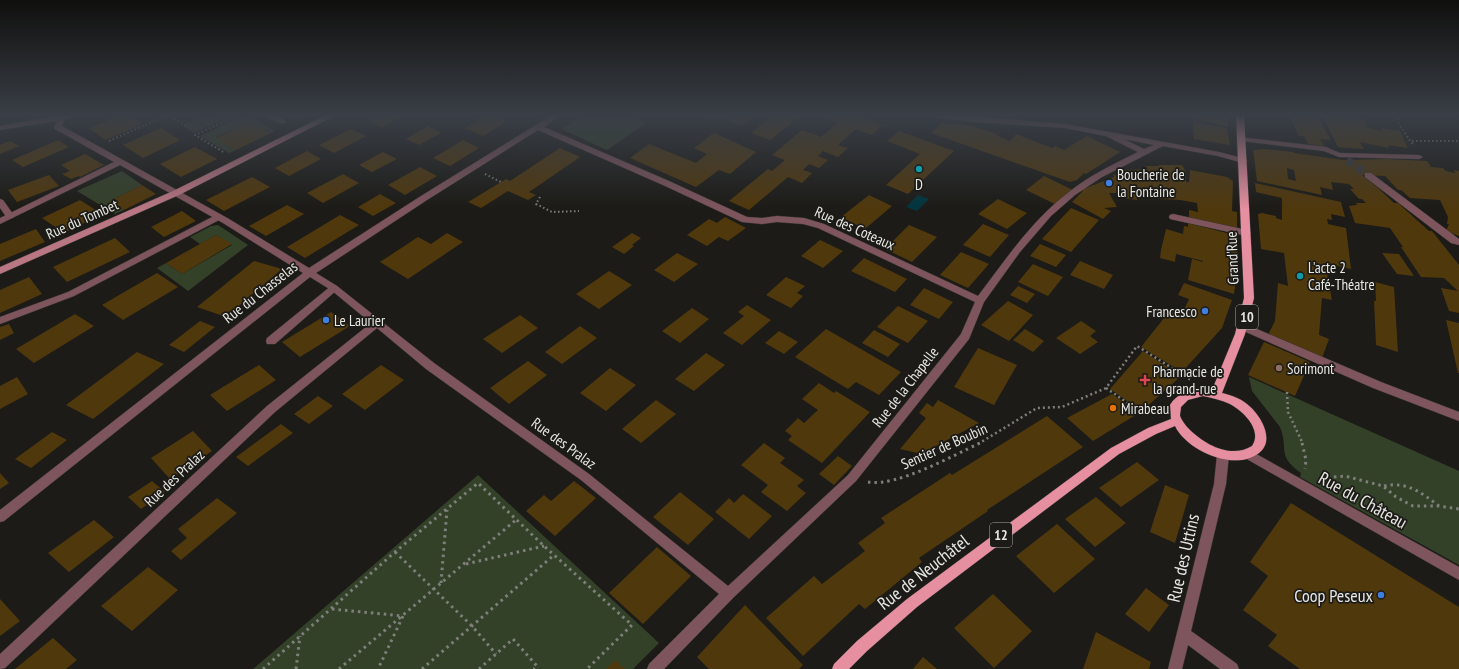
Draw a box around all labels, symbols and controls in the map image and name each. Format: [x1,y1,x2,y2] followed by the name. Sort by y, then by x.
[914,164,924,174] marker: D
[1117,165,1185,201] place label: Boucherie de la Fontaine
[915,175,923,194] place label: D
[1104,178,1114,188] marker: Boucherie de la Fontaine
[43,195,121,243] street label: Rue du Tombet
[812,202,898,254] street label: Rue des Coteaux
[1222,231,1242,285] street label: Grand'Rue
[219,257,301,327] street label: Rue du Chasselas
[1308,258,1375,294] place label: L'acte 2 Café-Théatre
[1295,271,1305,281] marker: L'acte 2 Café-Théatre
[1146,302,1197,321] place label: Francesco
[1236,305,1258,329] road number: 10
[1200,306,1210,316] marker: Francesco
[334,311,386,330] place label: Le Laurier
[321,315,331,325] marker: Le Laurier
[868,343,942,431] street label: Rue de la Chapelle
[1287,359,1334,378] place label: Sorimont
[1153,362,1223,398] place label: Pharmacie de la grand-rue
[1274,363,1284,373] marker: Sorimont
[1140,375,1150,385] marker: Pharmacie de la grand-rue
[1121,399,1169,418] place label: Mirabeau
[1108,403,1118,413] marker: Mirabeau
[528,413,600,473] street label: Rue des Pralaz
[898,419,990,473] street label: Sentier de Boubin
[140,445,208,511] street label: Rue des Pralaz
[1315,466,1411,534] street label: Rue du Château
[1162,512,1204,604] street label: Rue des Uttins
[990,523,1012,547] road number: 12
[873,529,974,615] street label: Rue de Neuchâtel
[1294,584,1374,607] place label: Coop Peseux
[1376,590,1386,600] marker: Coop Peseux

